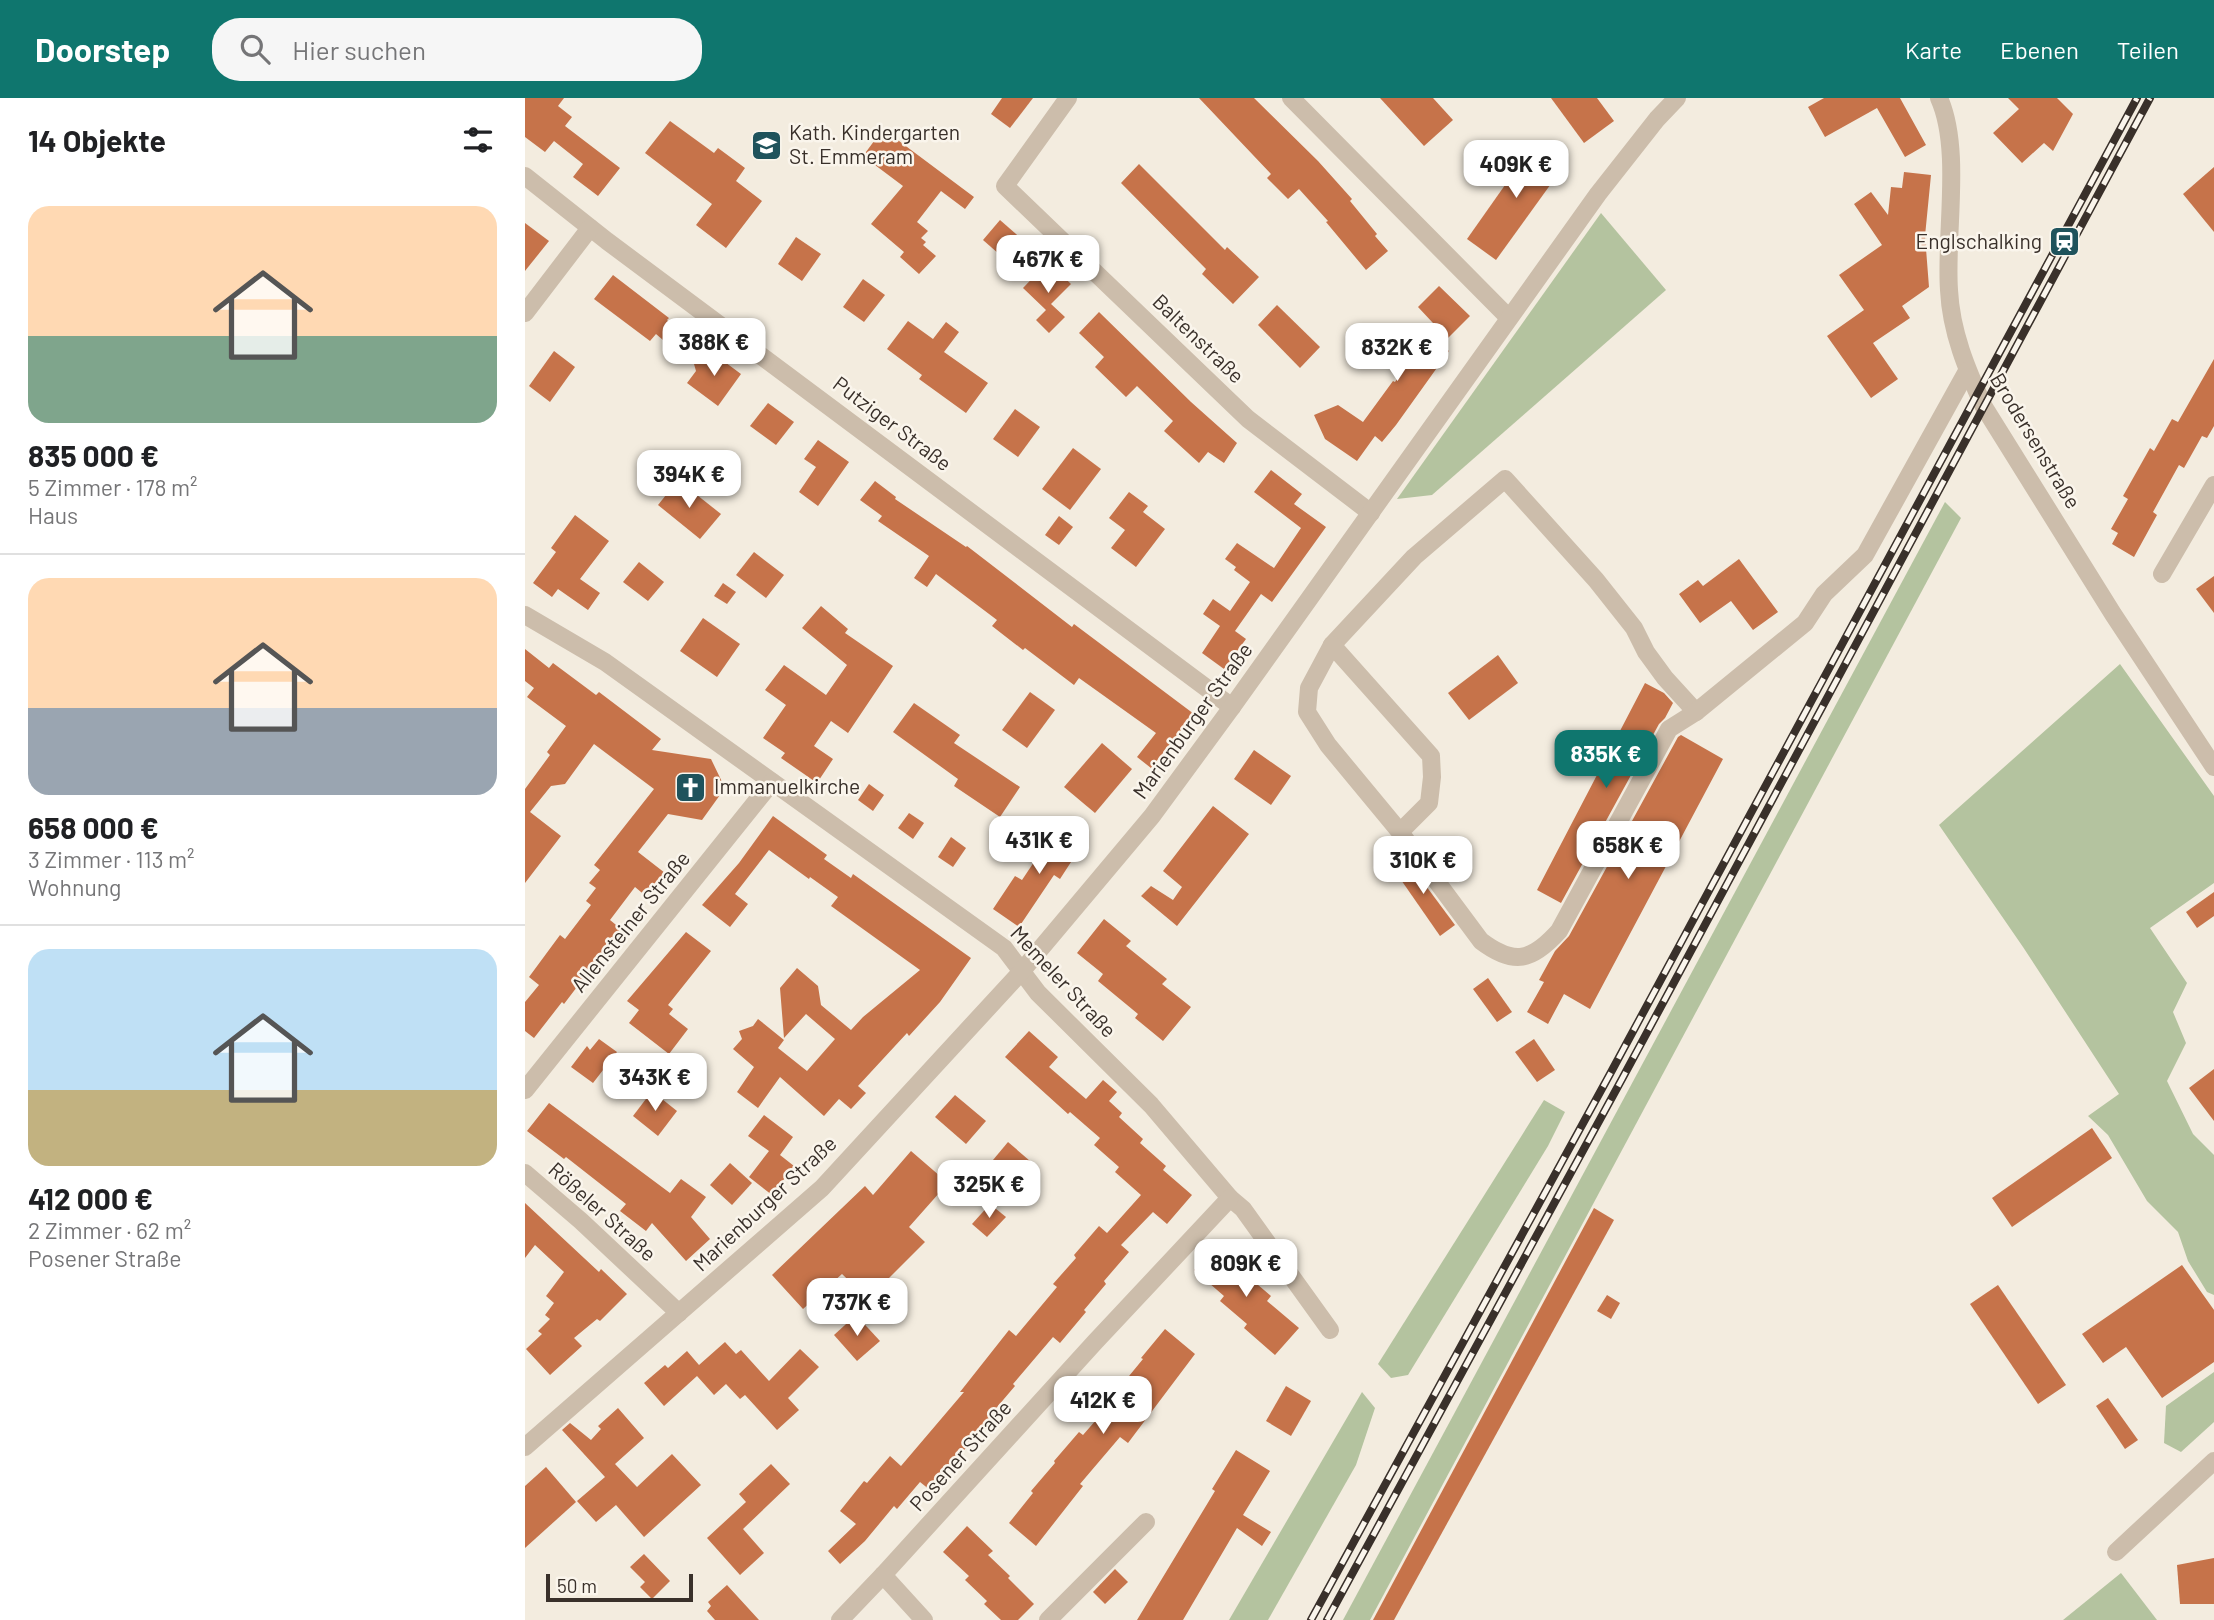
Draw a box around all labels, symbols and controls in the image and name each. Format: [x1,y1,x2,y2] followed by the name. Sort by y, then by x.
[212,18,702,81] search box
[35,29,170,69] text: Doorstep
[236,30,274,68] icon: search
[292,34,426,65] text: Hier suchen
[1905,35,1962,64] text: Karte
[2000,35,2079,64] text: Ebenen
[2117,35,2179,64] text: Teilen
[789,119,960,168] place label: Kath. Kindergarten St. Emmeram
[459,121,497,159] icon: filters
[28,122,166,158] text: 14 Objekte
[749,128,783,162] school or university icon: Kath. Kindergarten St. Emmeram
[1459,140,1573,200] pin: 409K €
[1480,149,1552,177] text: 409K €
[2048,225,2082,259] station icon: Englschalking
[1916,228,2042,253] place label: Englschalking
[991,236,1105,295] pin: 467K €
[1012,244,1084,272] text: 467K €
[200,252,326,378] icon: home
[1148,288,1250,388] street label: Baltenstraße
[657,318,771,378] pin: 388K €
[1340,324,1454,383] pin: 832K €
[679,327,749,355] text: 388K €
[1361,332,1433,360] text: 832K €
[1986,368,2087,513] street label: Brodersenstraße
[829,370,957,475] street label: Putziger Straße
[28,437,159,473] text: 835 000 €
[632,450,746,510] pin: 394K €
[653,459,725,487] text: 394K €
[28,473,198,501] text: 5 Zimmer · 178 m²
[28,501,78,529] text: Haus
[200,624,326,750] icon: home
[1127,637,1257,803] street label: Marienburger Straße
[1549,730,1663,790] pin: 835K €
[1571,739,1641,767] text: 835K €
[674,770,708,804] church icon: Immanuelkirche
[714,773,860,798] place label: Immanuelkirche
[28,809,159,845] text: 658 000 €
[982,816,1096,876] pin: 431K €
[1571,822,1685,881] pin: 658K €
[1005,825,1073,853] text: 431K €
[1593,830,1663,858] text: 658K €
[1366,836,1480,896] pin: 310K €
[28,845,195,873] text: 3 Zimmer · 113 m²
[565,845,694,997] street label: Allensteiner Straße
[1389,845,1457,873] text: 310K €
[28,873,121,901] text: Wohnung
[1006,920,1122,1042] street label: Memeler Straße
[200,995,326,1121] icon: home
[598,1054,712,1113] pin: 343K €
[619,1062,691,1090] text: 343K €
[687,1130,841,1276] street label: Marienburger Straße
[544,1156,662,1266] street label: Rößeler Straße
[932,1160,1046,1220] pin: 325K €
[953,1169,1025,1197] text: 325K €
[28,1180,153,1216] text: 412 000 €
[28,1216,191,1244] text: 2 Zimmer · 62 m²
[1189,1240,1303,1299] pin: 809K €
[28,1244,181,1272] text: Posener Straße
[1210,1248,1282,1276] text: 809K €
[800,1278,914,1338] pin: 737K €
[823,1287,891,1315] text: 737K €
[1046,1376,1160,1436] pin: 412K €
[1070,1385,1136,1413] text: 412K €
[904,1395,1016,1515] street label: Posener Straße
[546,1571,693,1603] scale bar
[557,1574,597,1597] text: 50 m

